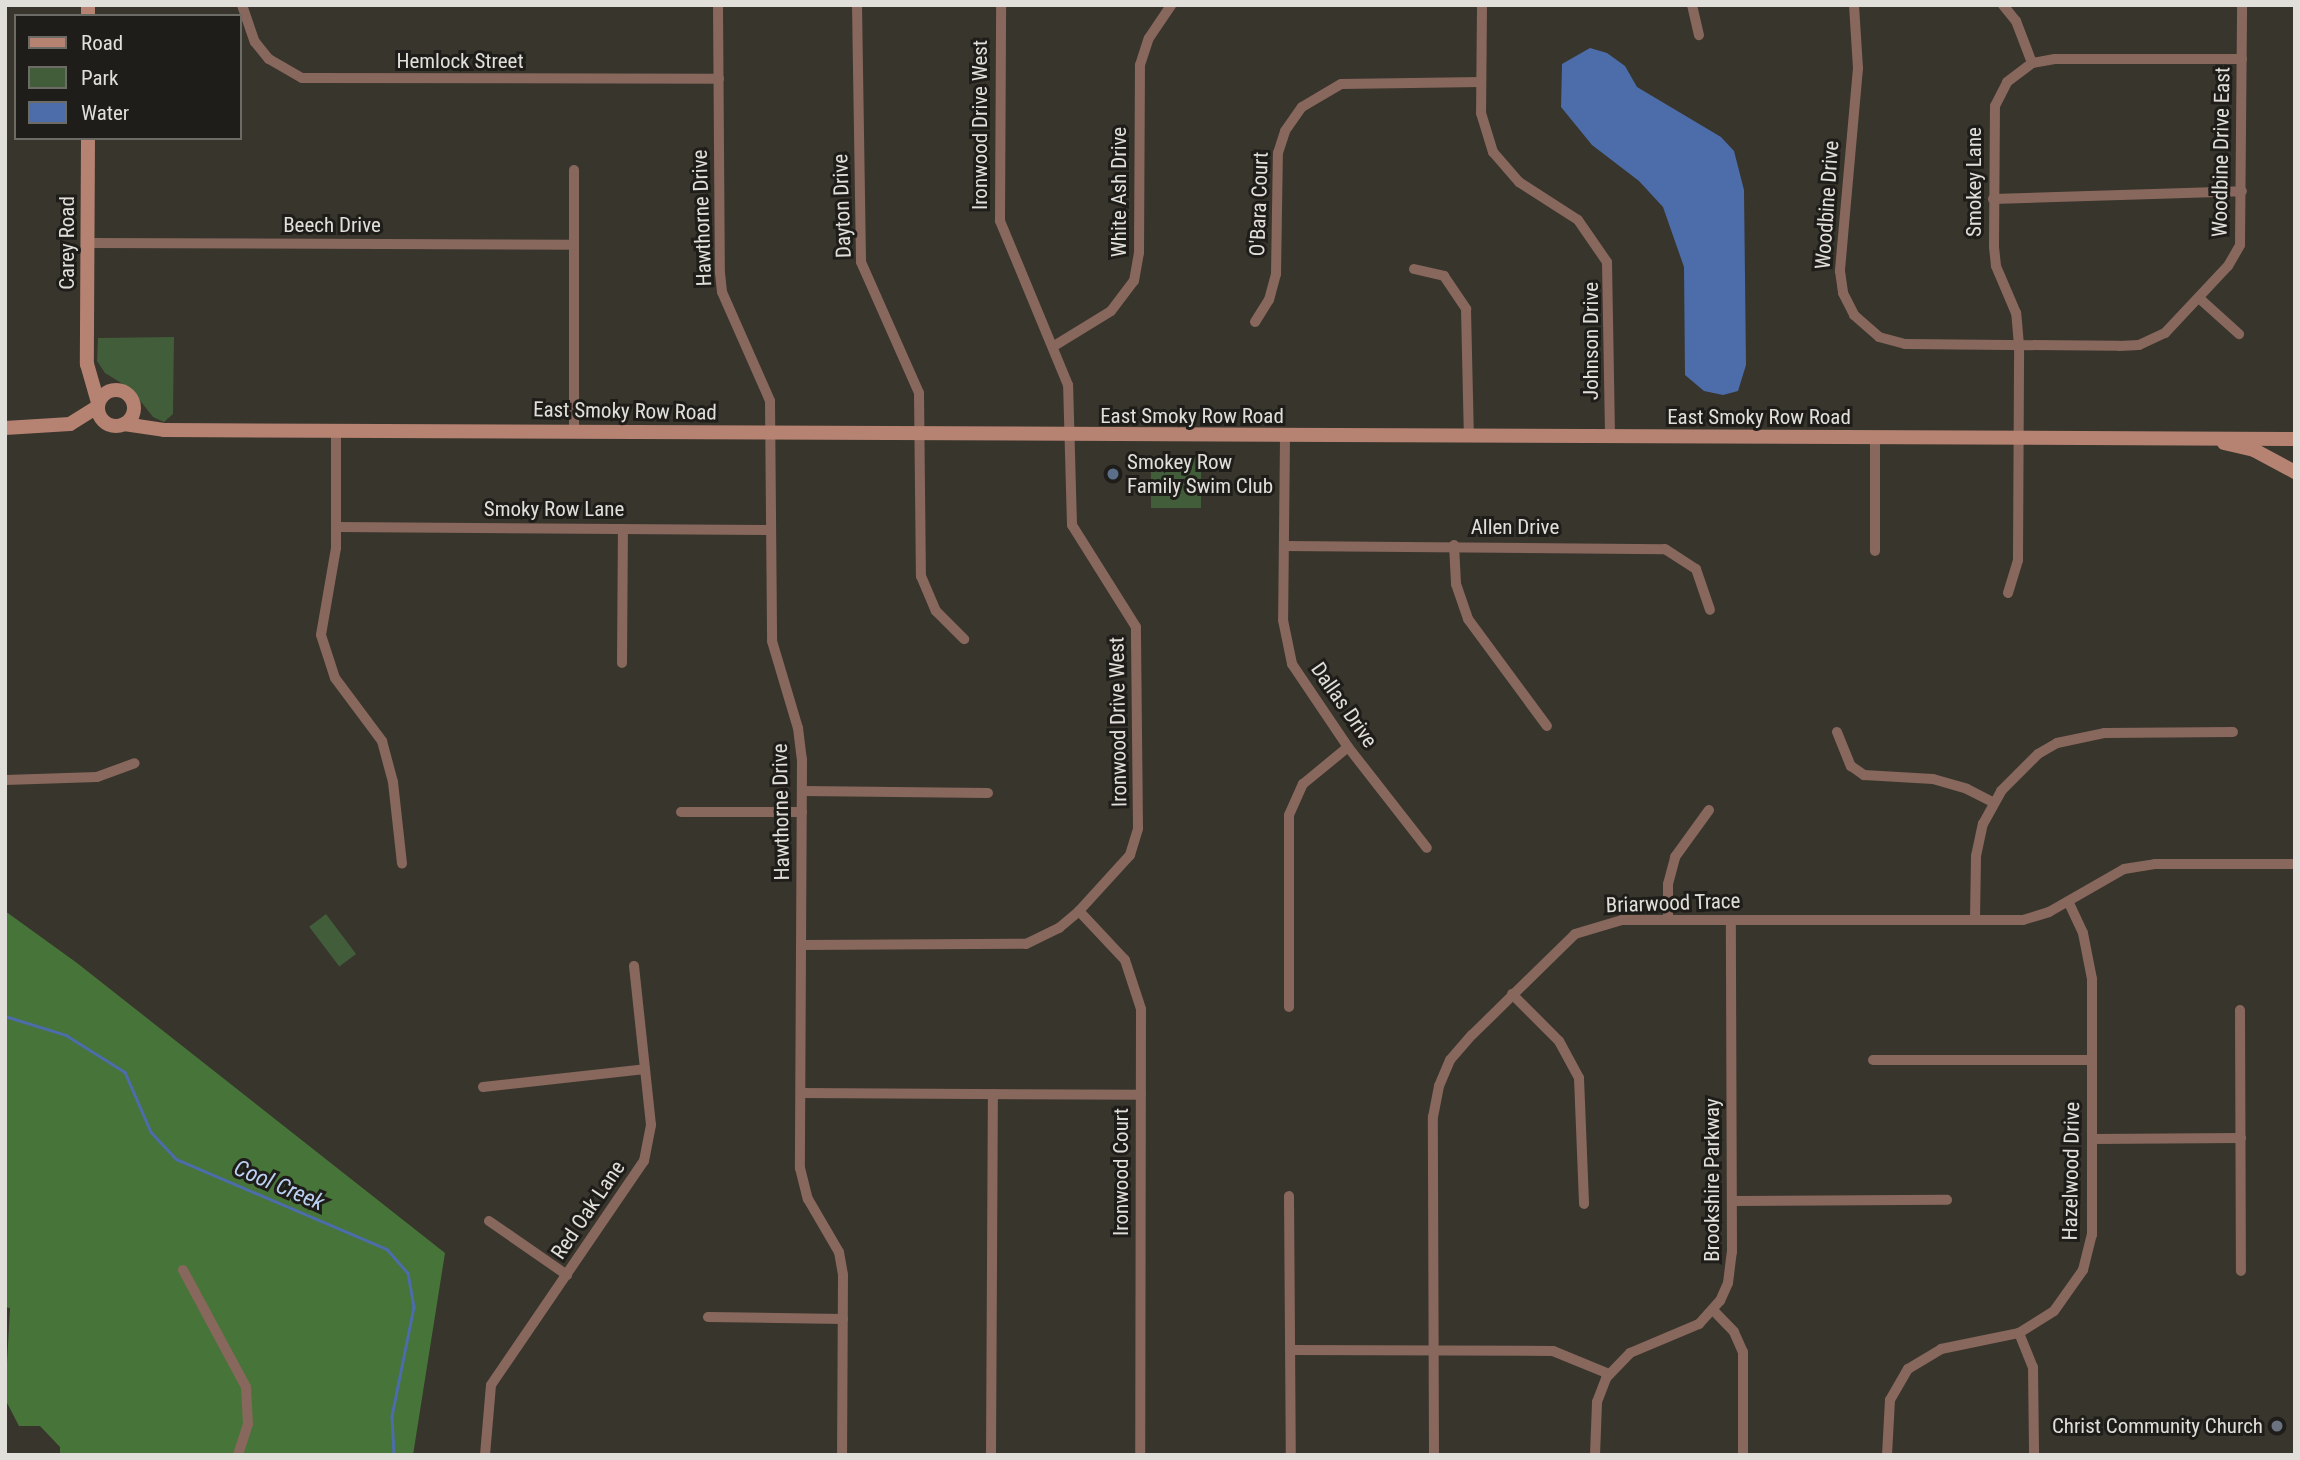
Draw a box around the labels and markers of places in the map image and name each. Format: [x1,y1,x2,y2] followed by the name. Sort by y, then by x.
[1127,449,1273,499] place label: Smokey Row Family Swim Club
[1105,466,1121,482] marker: Smokey Row Family Swim Club
[2052,1413,2263,1439] place label: Christ Community Church
[2269,1418,2285,1434] marker: Christ Community Church

